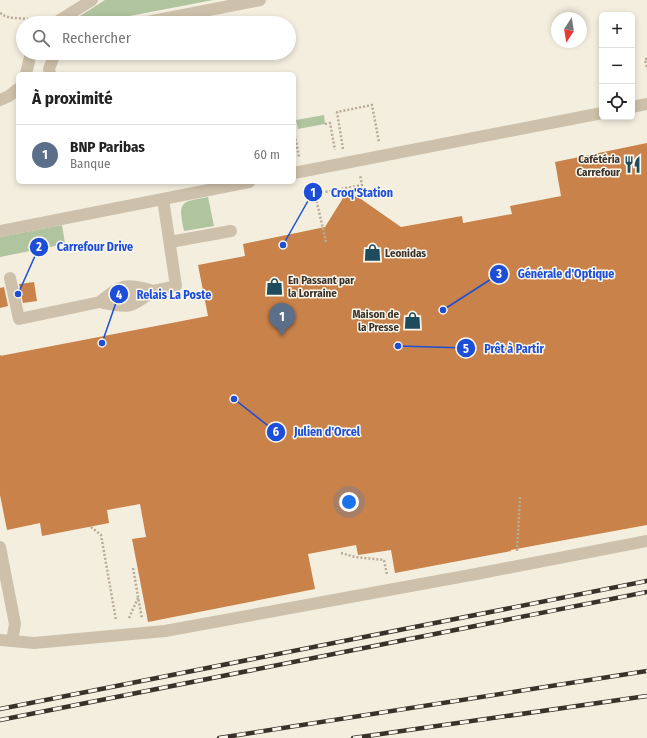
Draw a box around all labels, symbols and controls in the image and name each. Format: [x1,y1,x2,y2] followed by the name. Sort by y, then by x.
[551,12,587,48] north arrow
[599,12,635,120] map controls
[599,12,635,48] button: +
[16,16,296,60] search box
[30,27,52,49] icon: search
[62,29,131,47] text: Rechercher
[599,48,635,84] button: −
[599,84,635,120] button: locate
[32,88,113,109] text: À proximité
[70,138,145,156] text: BNP Paribas
[42,147,48,162] text: 1
[254,147,280,162] text: 60 m
[576,153,621,179] place label: Cafétéria Carrefour
[623,155,643,175] restaurant icon: Cafétéria Carrefour
[70,156,111,171] text: Banque
[303,180,401,204] callout: Croq'Station
[310,186,316,200] text: 1
[331,186,393,200] text: Croq'Station
[29,235,142,259] callout: Carrefour Drive
[35,240,42,254] text: 2
[57,240,133,254] text: Carrefour Drive
[362,243,382,263] shop icon: Leonidas
[385,247,426,260] place label: Leonidas
[489,262,622,286] callout: Générale d'Optique
[495,267,502,281] text: 3
[518,267,614,281] text: Générale d'Optique
[288,274,355,300] place label: En Passant par la Lorraine
[265,276,285,296] shop icon: En Passant par la Lorraine
[109,282,220,306] callout: Relais La Poste
[116,288,122,302] text: 4
[137,288,211,302] text: Relais La Poste
[269,303,295,336] pin: 1
[352,308,399,334] place label: Maison de la Presse
[402,310,422,330] shop icon: Maison de la Presse
[456,336,551,360] callout: Prêt à Partir
[463,342,469,356] text: 5
[484,342,544,356] text: Prêt à Partir
[266,420,368,444] callout: Julien d'Orcel
[273,425,279,439] text: 6
[293,425,361,439] text: Julien d'Orcel
[339,492,359,512] your location

